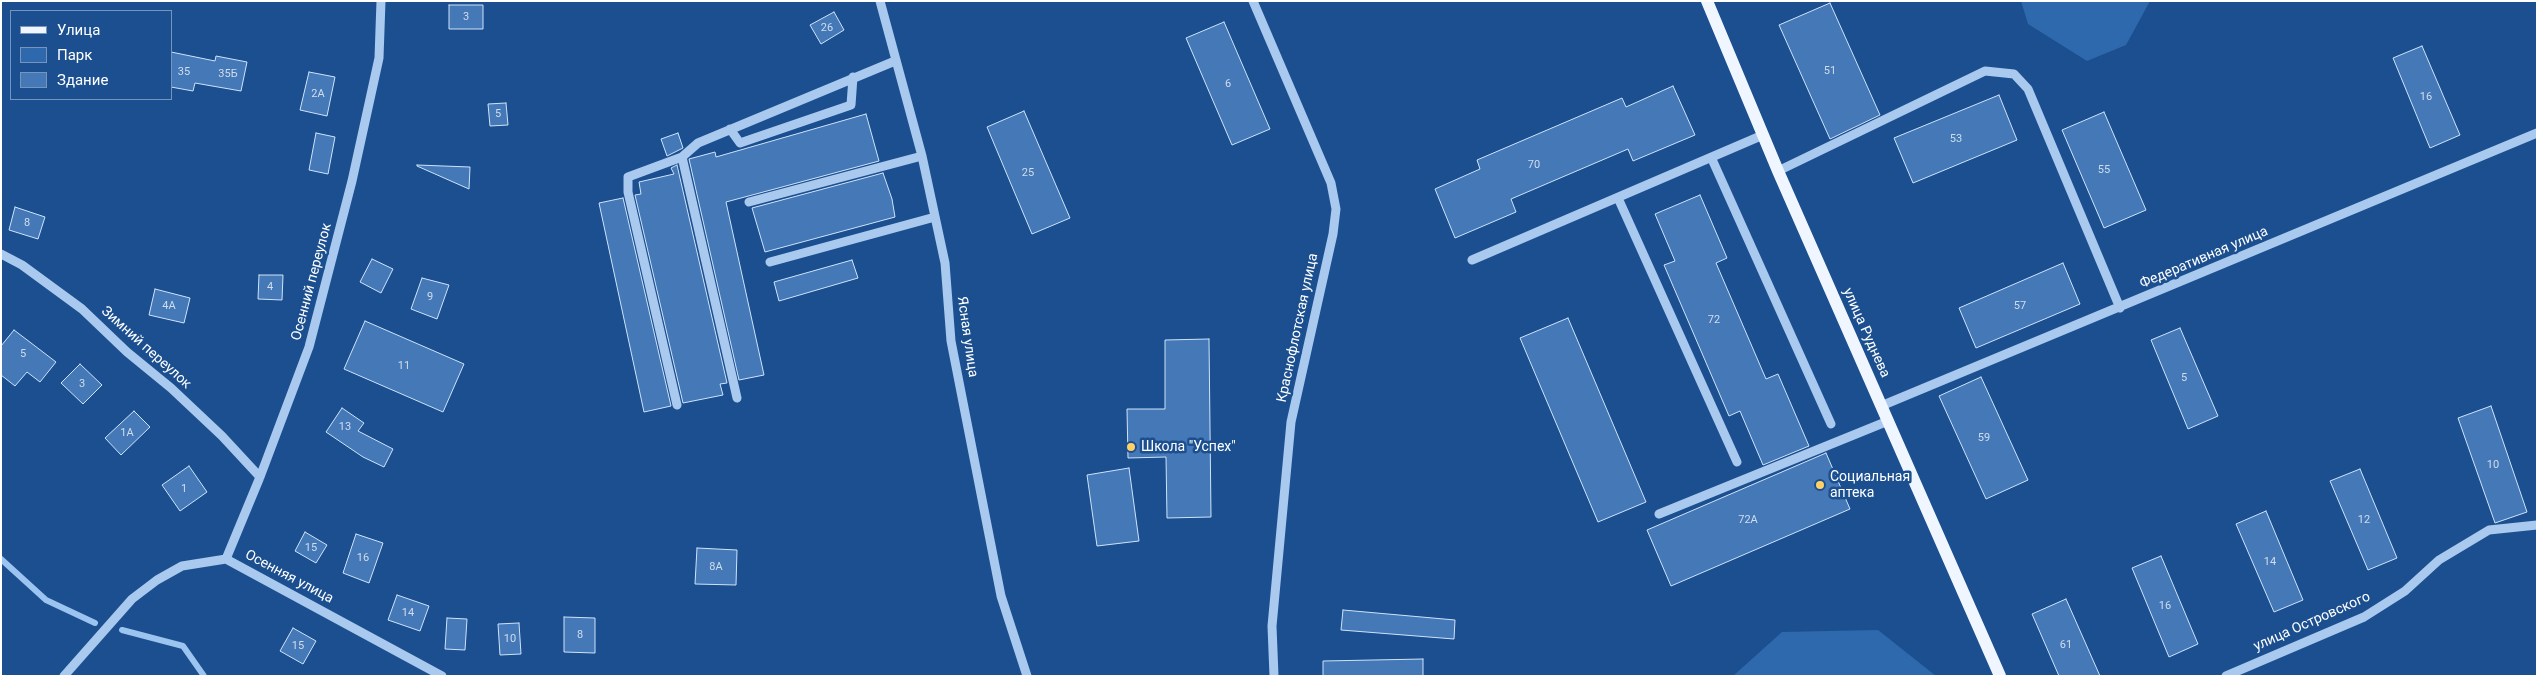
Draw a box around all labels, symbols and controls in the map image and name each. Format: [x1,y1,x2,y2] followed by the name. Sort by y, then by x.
[10,10,172,100] legend
[463,10,469,24] house number: 3
[57,21,100,39] text: Улица
[821,21,833,35] house number: 26
[57,46,92,64] text: Парк
[1824,64,1836,78] house number: 51
[178,65,190,79] house number: 35
[218,67,238,81] house number: 35Б
[57,71,108,89] text: Здание
[1225,77,1231,91] house number: 6
[311,87,325,101] house number: 2А
[2420,90,2432,104] house number: 16
[495,107,501,121] house number: 5
[1950,132,1962,146] house number: 53
[1528,158,1540,172] house number: 70
[2098,163,2110,177] house number: 55
[1022,166,1034,180] house number: 25
[24,216,30,230] house number: 8
[288,221,336,343] street label: Осенний переулок
[2137,223,2271,293] street label: Федеративная улица
[1274,252,1322,404] street label: Краснофлотская улица
[267,280,273,294] house number: 4
[1839,285,1893,381] street label: улица Руднева
[427,290,433,304] house number: 9
[953,295,981,379] street label: Ясная улица
[162,299,176,313] house number: 4А
[2014,299,2026,313] house number: 57
[98,303,194,393] street label: Зимний переулок
[1708,313,1720,327] house number: 72
[20,347,26,361] house number: 5
[398,359,410,373] house number: 11
[2181,371,2187,385] house number: 5
[79,377,85,391] house number: 3
[339,420,351,434] house number: 13
[120,426,134,440] house number: 1А
[1978,431,1990,445] house number: 59
[1141,439,1236,455] place label: Школа "Успех"
[1125,441,1137,453] marker: Школа "Успех"
[2487,458,2499,472] house number: 10
[1830,469,1910,502] place label: Социальная аптека
[1814,479,1826,491] marker: Социальная аптека
[181,482,187,496] house number: 1
[1738,513,1758,527] house number: 72А
[2358,513,2370,527] house number: 12
[305,541,317,555] house number: 15
[242,547,336,607] street label: Осенняя улица
[357,551,369,565] house number: 16
[2264,555,2276,569] house number: 14
[709,560,723,574] house number: 8А
[2251,589,2373,655] street label: улица Островского
[2159,599,2171,613] house number: 16
[402,606,414,620] house number: 14
[577,628,583,642] house number: 8
[504,632,516,646] house number: 10
[2060,638,2072,652] house number: 61
[292,639,304,653] house number: 15

